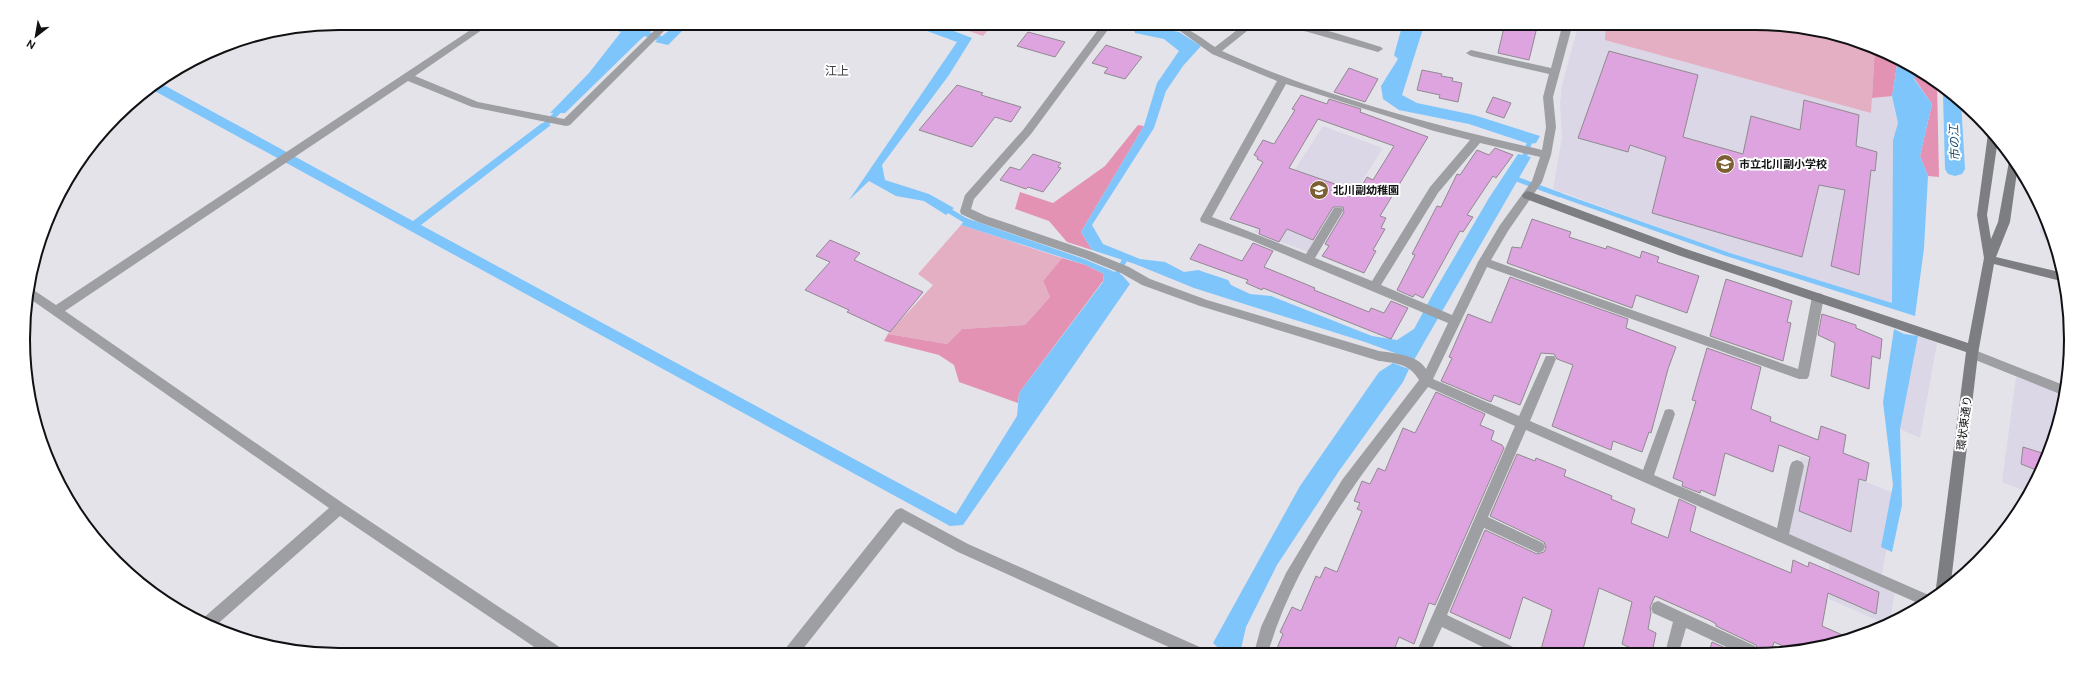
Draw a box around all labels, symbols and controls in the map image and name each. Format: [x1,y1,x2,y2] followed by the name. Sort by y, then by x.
[16,16,56,56] north arrow
[24,37,37,52] text: N
[825,64,849,77] district label: 江上
[1947,123,1961,161] water label: 市の江
[1714,153,1736,175] school or university icon: 市立北川副小学校
[1739,158,1827,170] place label: 市立北川副小学校
[1308,179,1330,201] school or university icon: 北川副幼稚園
[1333,184,1399,196] place label: 北川副幼稚園
[1955,395,1973,451] street label: 環状東通り

